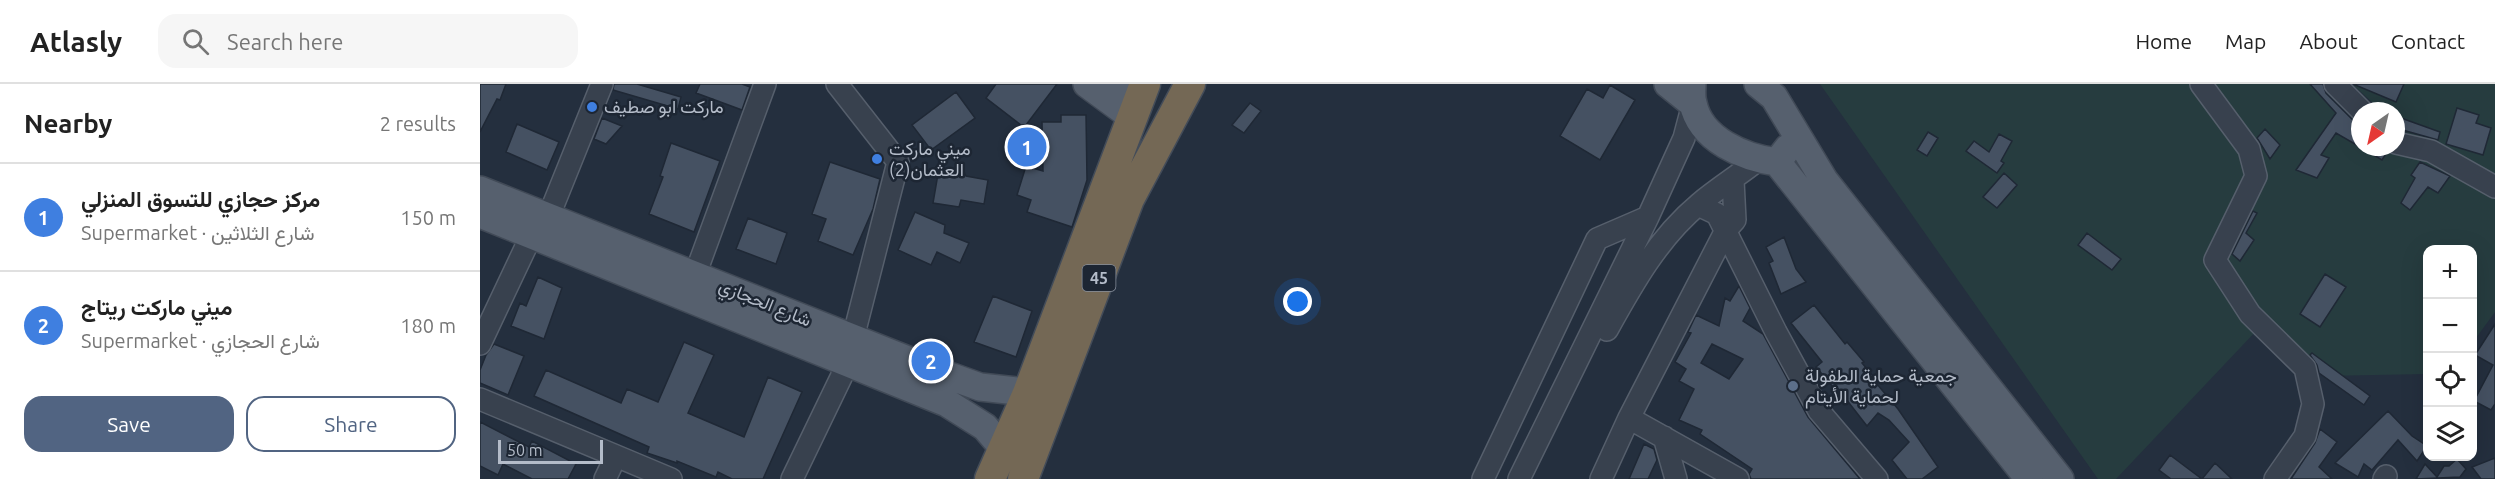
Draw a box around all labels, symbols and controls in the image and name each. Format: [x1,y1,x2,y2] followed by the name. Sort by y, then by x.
[158,14,578,68] search box
[179,25,212,58] icon: search
[30,26,122,57] text: Atlasly
[227,29,343,54] text: Search here
[2135,29,2192,53] text: Home
[2225,29,2266,53] text: Map
[2299,29,2358,53] text: About
[2391,29,2465,53] text: Contact
[604,96,724,118] place label: ماركت ابو صطيف
[585,100,599,114] marker: ماركت ابو صطيف
[2351,102,2405,156] north arrow
[24,109,112,138] text: Nearby
[380,112,456,135] text: 2 results
[1008,124,1046,170] pin: 1
[889,138,971,180] place label: ميني ماركت العثمان(2)
[870,152,884,166] marker: ميني ماركت العثمان(2)
[81,186,320,211] text: مركز حجازي للتسوق المنزلي
[38,206,49,229] text: 1
[400,206,456,229] text: 150 m
[81,221,315,244] text: Supermarket · شارع الثلاثين
[2423,245,2477,461] map controls
[2423,245,2477,299] button: +
[1082,265,1116,291] road number: 45
[714,274,814,335] street label: شارع الحجازي
[1283,287,1312,316] your location
[81,294,232,319] text: ميني ماركت ريتاج
[2423,299,2477,353] button: −
[38,314,49,337] text: 2
[400,314,456,337] text: 180 m
[81,329,320,352] text: Supermarket · شارع الحجازي
[912,338,950,384] pin: 2
[2423,353,2477,407] button: locate
[1805,365,1957,409] place label: جمعية حماية الطفولة لحماية الأيتام
[1786,379,1800,393] marker: جمعية حماية الطفولة لحماية الأيتام
[24,396,234,452] button: Save
[246,396,456,452] button: Share
[2423,407,2477,461] button: layers
[498,437,603,464] scale bar
[507,441,543,459] text: 50 m

